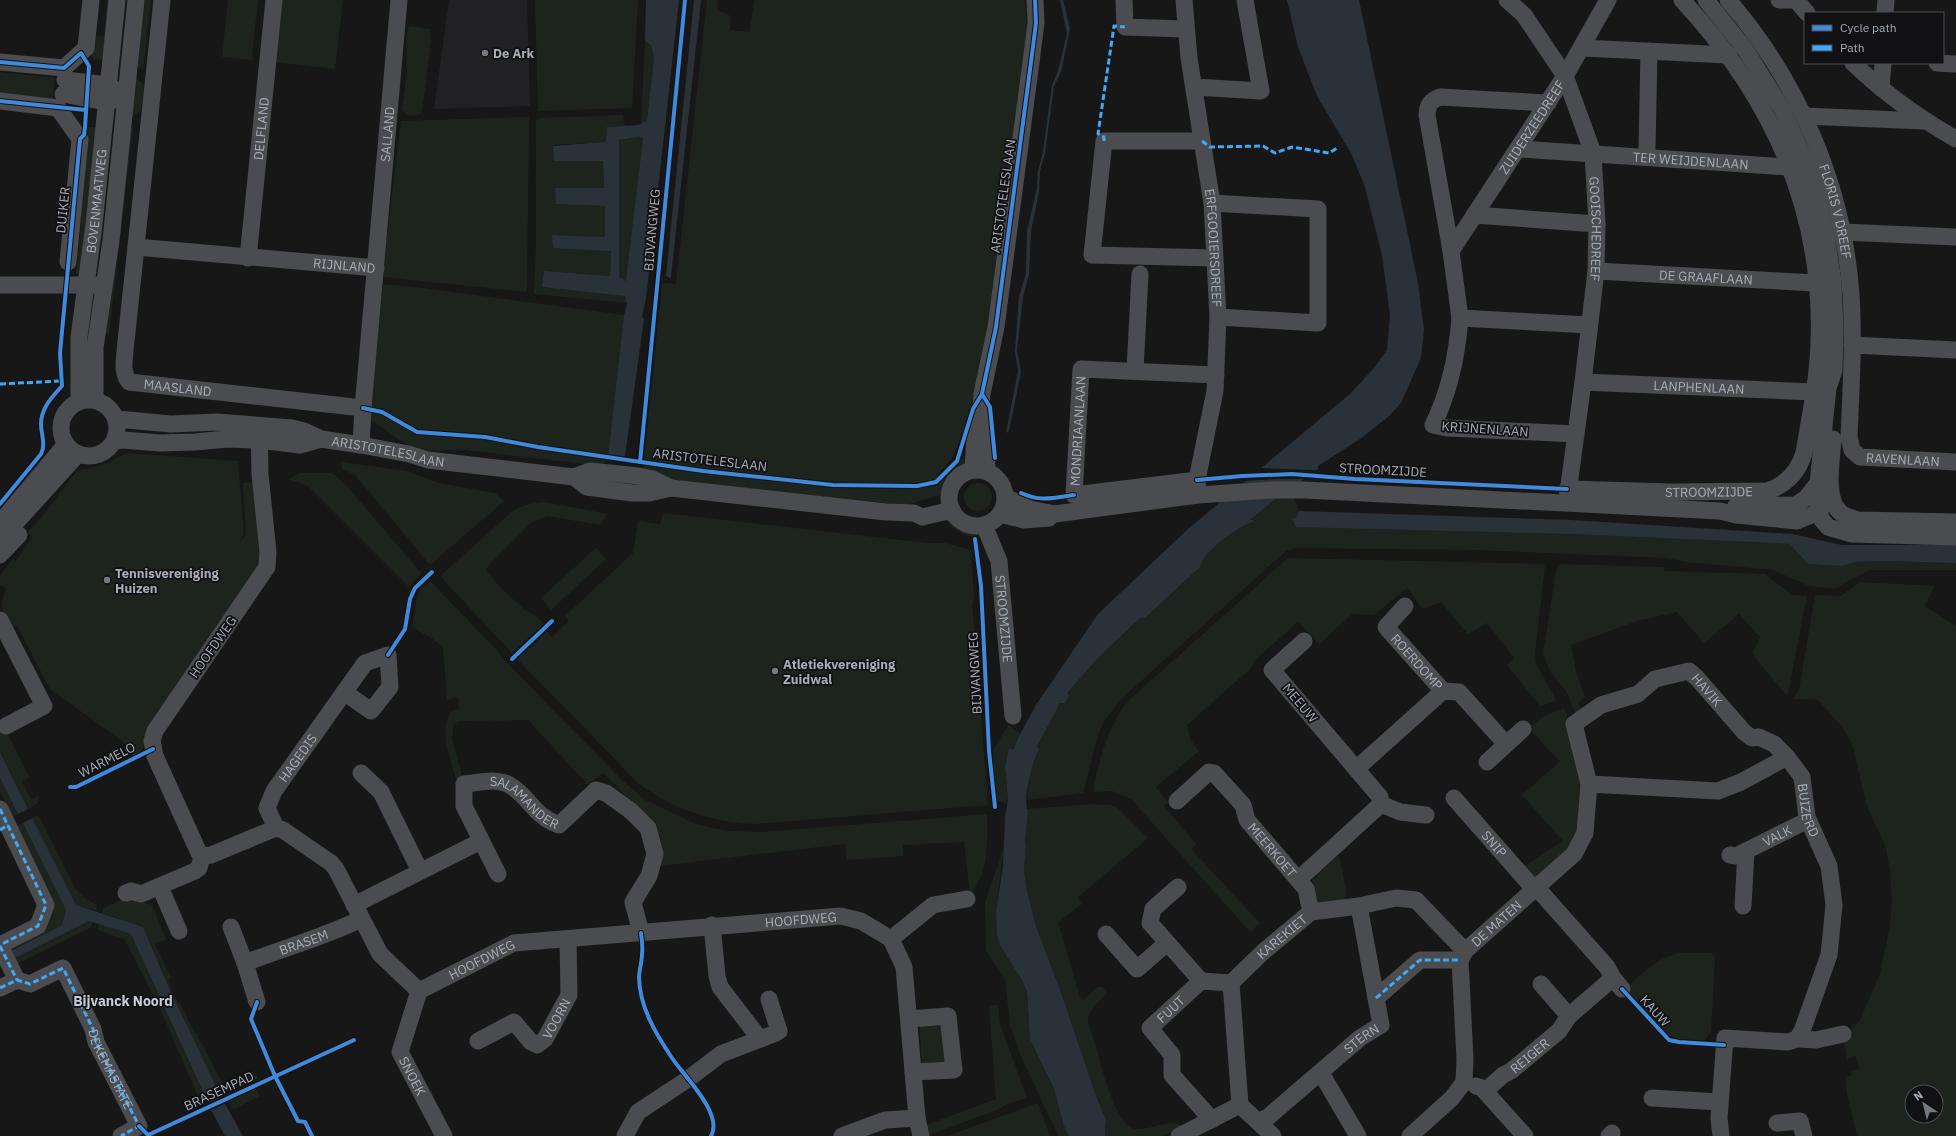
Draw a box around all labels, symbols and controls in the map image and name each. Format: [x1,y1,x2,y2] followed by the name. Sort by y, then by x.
[1804,12,1944,64] legend
[1840,20,1897,35] text: Cycle path
[1840,40,1865,55] text: Path
[493,45,535,62] place label: De Ark
[480,48,490,58] marker: De Ark
[1495,77,1569,177] street label: ZUIDERZEEDREEF
[249,96,273,161] street label: DELFLAND
[376,106,398,162] street label: SALLAND
[987,138,1019,254] street label: ARISTOTELESLAAN
[82,148,110,254] street label: BOVENMAATWEG
[1632,148,1749,173] street label: TER WEIJDENLAAN
[1816,162,1856,260] street label: FLORIS V DREEF
[1586,176,1606,282] street label: GOOISCHEDREEF
[52,186,74,234] street label: DUIKER
[1201,187,1226,308] street label: ERFGOOIERSDREEF
[640,188,664,272] street label: BIJVANGWEG
[312,254,376,276] street label: RIJNLAND
[1659,266,1753,288] street label: DE GRAAFLAAN
[143,375,212,400] street label: MAASLAND
[1066,376,1089,486] street label: MONDRIAANLAAN
[1653,377,1745,397] street label: LANPHENLAAN
[1441,417,1529,441] street label: KRIJNENLAAN
[330,432,445,470] street label: ARISTOTELESLAAN
[652,445,768,475] street label: ARISTOTELESLAAN
[1866,449,1940,470] street label: RAVENLAAN
[1339,459,1427,481] street label: STROOMZIJDE
[1665,483,1753,501] street label: STROOMZIJDE
[115,565,219,597] place label: Tennisvereniging Huizen
[992,574,1017,663] street label: STROOMZIJDE
[102,575,112,585] marker: Tennisvereniging Huizen
[185,613,241,681] street label: HOOFDWEG
[1388,630,1447,694] street label: ROERDOMP
[964,631,986,715] street label: BIJVANGWEG
[783,656,896,688] place label: Atletiekvereniging Zuidwal
[770,666,780,676] marker: Atletiekvereniging Zuidwal
[1688,670,1726,710] street label: HAVIK
[1279,680,1322,726] street label: MEEUW
[275,730,321,785] street label: HAGEDIS
[76,738,138,782] street label: WARMELO
[490,773,562,833] street label: SALAMANDER
[1794,782,1823,839] street label: BUIZERD
[1244,819,1301,881] street label: MEERKOET
[1760,821,1795,850] street label: VALK
[1478,827,1511,861] street label: SNIP
[1468,896,1525,950] street label: DE MATEN
[764,908,837,931] street label: HOOFDWEG
[1252,910,1311,963] street label: KAREKIET
[277,925,331,959] street label: BRASEM
[446,936,518,983] street label: HOOFDWEG
[1153,991,1189,1026] street label: FUUT
[73,992,173,1010] district label: Bijvanck Noord
[1636,992,1674,1031] street label: KAUW
[538,995,574,1042] street label: VOORN
[1340,1020,1382,1057] street label: STERN
[85,1027,137,1112] street label: DEKEMASTATE
[1506,1034,1553,1077] street label: REIGER
[395,1054,430,1098] street label: SNOEK
[181,1067,257,1115] street label: BRASEMPAD
[1904,1084,1944,1124] north arrow
[1911,1088,1926,1104] text: N

